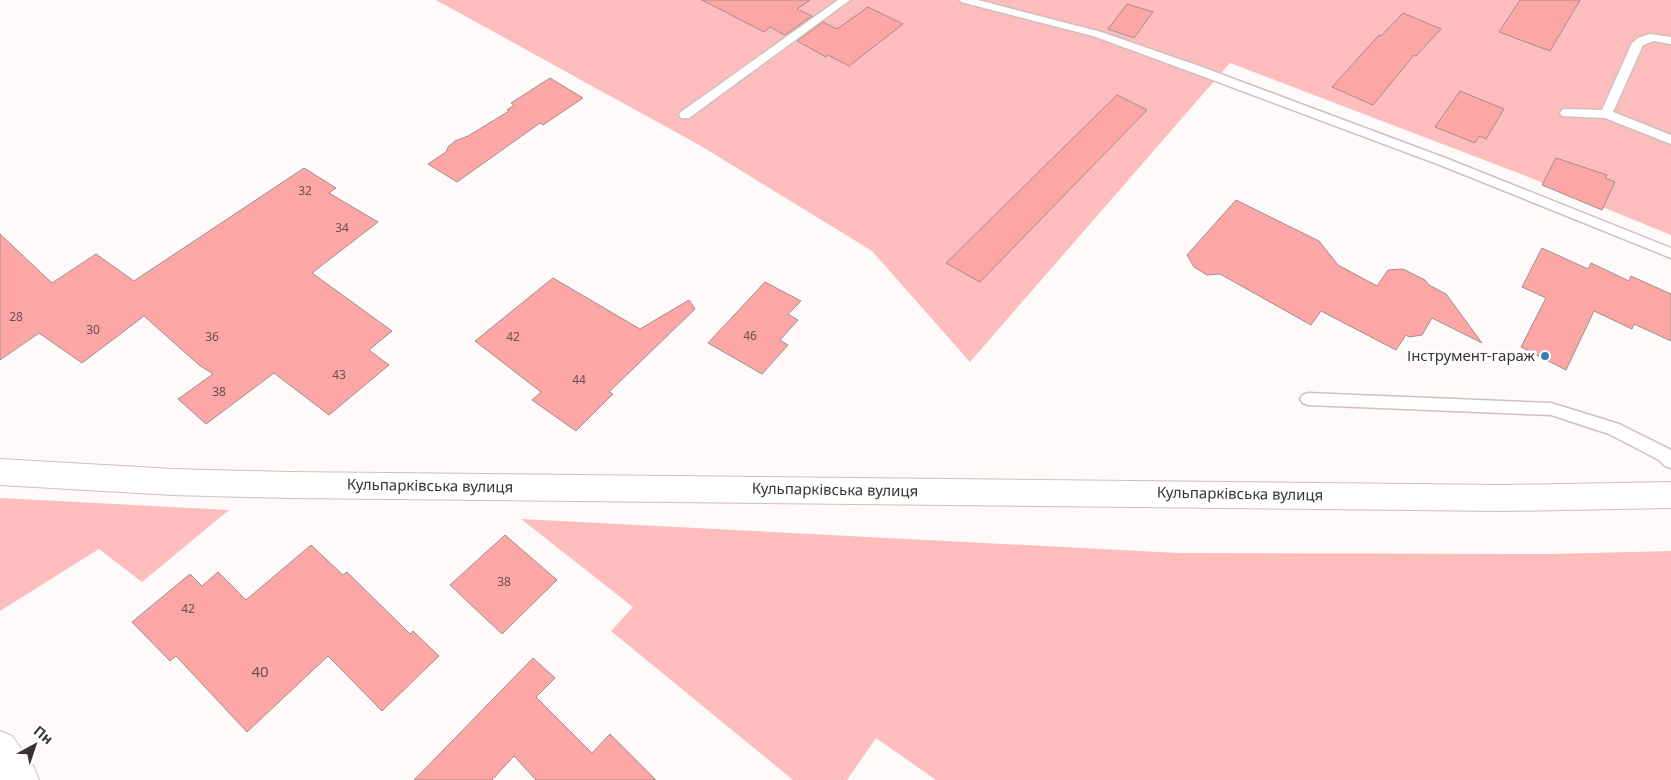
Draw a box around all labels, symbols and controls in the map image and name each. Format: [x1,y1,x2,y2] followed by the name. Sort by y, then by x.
[298,182,312,199] house number: 32
[335,219,349,236] house number: 34
[9,308,23,325] house number: 28
[86,321,100,338] house number: 30
[743,327,757,344] house number: 46
[205,328,219,345] house number: 36
[506,328,520,345] house number: 42
[1407,345,1536,365] place label: Інструмент-гараж
[1539,350,1551,362] marker: Інструмент-гараж
[332,366,346,383] house number: 43
[572,371,586,388] house number: 44
[212,383,226,400] house number: 38
[347,474,513,496] street label: Кульпарківська вулиця
[752,478,918,500] street label: Кульпарківська вулиця
[1157,482,1323,504] street label: Кульпарківська вулиця
[497,573,511,590] house number: 38
[181,600,195,617] house number: 42
[251,661,269,681] house number: 40
[10,720,60,770] north arrow
[30,721,57,748] text: Пн

